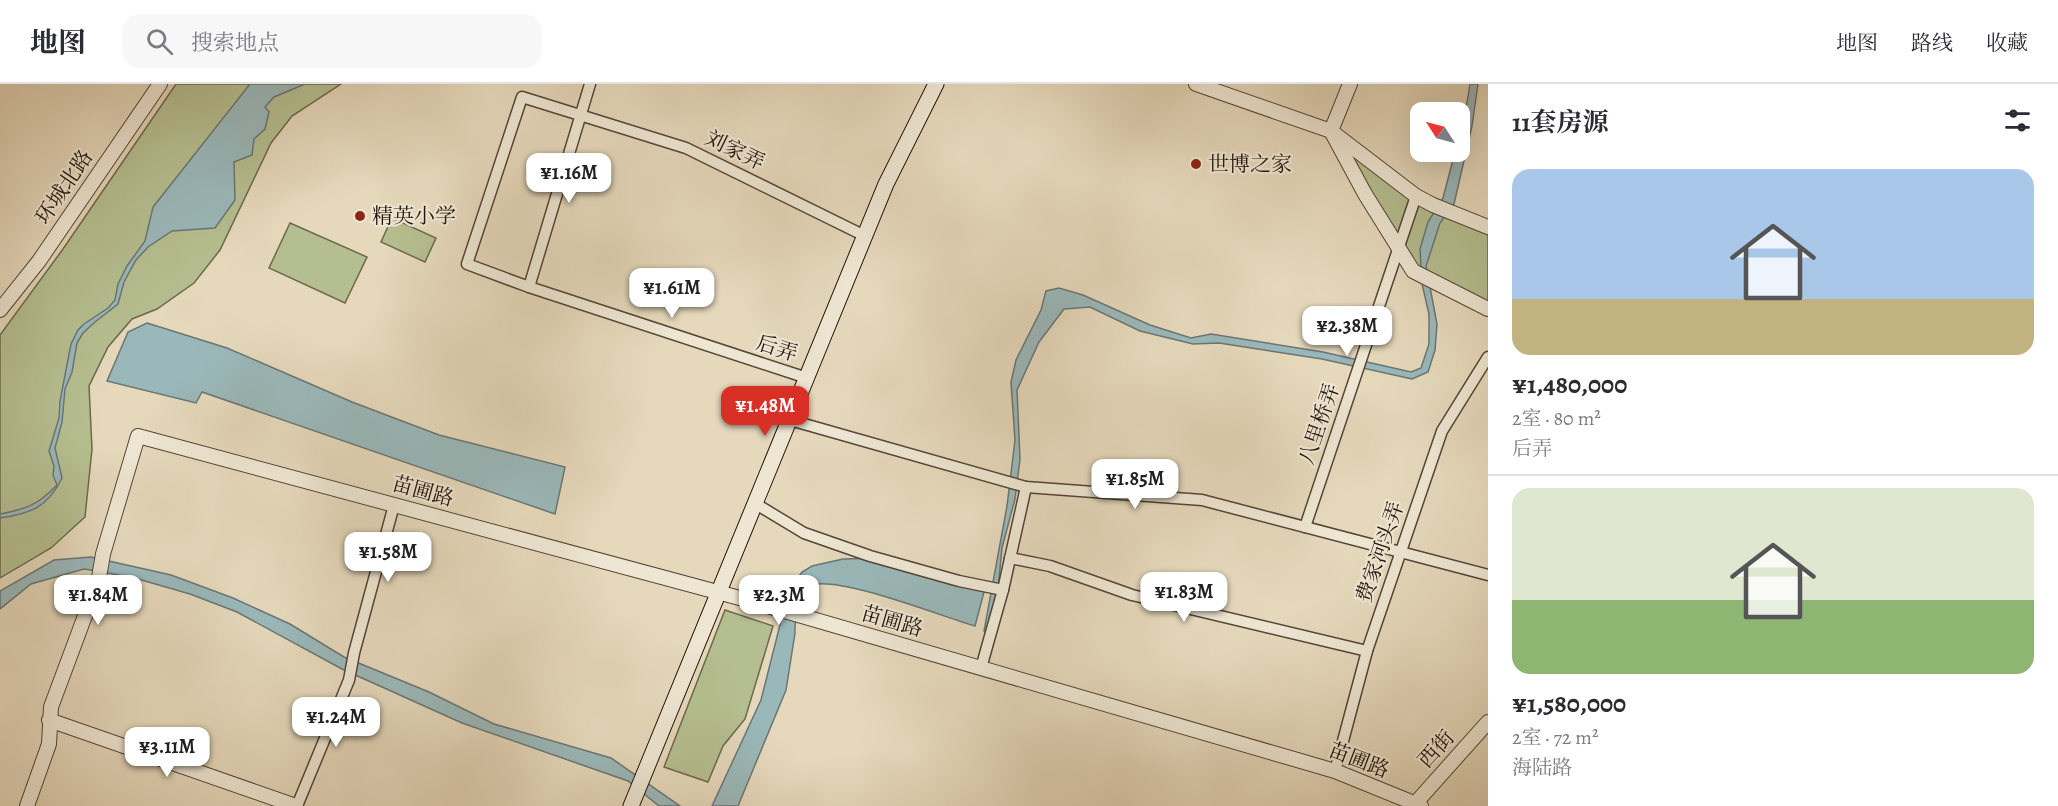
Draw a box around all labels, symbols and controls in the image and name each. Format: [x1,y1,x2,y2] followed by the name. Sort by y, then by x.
[122,14,542,68] search box
[30,24,86,62] text: 地图
[143,25,176,58] icon: search
[191,28,279,58] text: 搜索地点
[1836,29,1878,57] text: 地图
[1911,29,1953,57] text: 路线
[1986,29,2028,57] text: 收藏
[1410,102,1470,162] north arrow
[1410,102,1470,162] map controls
[2001,104,2034,137] icon: filters
[1512,105,1609,140] text: 11套房源
[701,124,769,176] street label: 刘家弄
[29,144,99,230] street label: 环城北路
[1208,150,1292,178] place label: 世博之家
[520,153,618,204] pin: ¥1.16M
[1189,157,1203,171] marker: 世博之家
[540,159,598,186] text: ¥1.16M
[372,202,456,230] place label: 精英小学
[1719,208,1827,316] icon: home
[353,209,367,223] marker: 精英小学
[623,268,721,319] pin: ¥1.61M
[643,274,701,301] text: ¥1.61M
[1298,306,1396,357] pin: ¥2.38M
[1316,312,1378,339] text: ¥2.38M
[753,328,801,368] street label: 后弄
[1512,367,1627,402] text: ¥1,480,000
[1292,380,1346,468] street label: 八里桥弄
[716,386,814,437] pin: ¥1.48M
[735,392,795,419] text: ¥1.48M
[1512,405,1601,432] text: 2室 · 80 m²
[1512,435,1552,462] text: 后弄
[1086,459,1184,510] pin: ¥1.85M
[1105,465,1165,492] text: ¥1.85M
[389,469,457,513] street label: 苗圃路
[1350,498,1410,606] street label: 费家河头弄
[1719,527,1827,635] icon: home
[339,532,437,583] pin: ¥1.58M
[358,538,418,565] text: ¥1.58M
[1135,572,1233,623] pin: ¥1.83M
[49,575,147,626] pin: ¥1.84M
[737,575,821,626] pin: ¥2.3M
[1154,578,1214,605] text: ¥1.83M
[68,581,128,608] text: ¥1.84M
[753,581,805,608] text: ¥2.3M
[858,599,926,643] street label: 苗圃路
[1512,686,1626,721] text: ¥1,580,000
[287,697,385,748] pin: ¥1.24M
[306,703,366,730] text: ¥1.24M
[1412,724,1460,774] street label: 西街
[1512,724,1598,751] text: 2室 · 72 m²
[118,727,216,778] pin: ¥3.11M
[139,733,195,760] text: ¥3.11M
[1325,736,1393,784] street label: 苗圃路
[1512,754,1572,781] text: 海陆路

